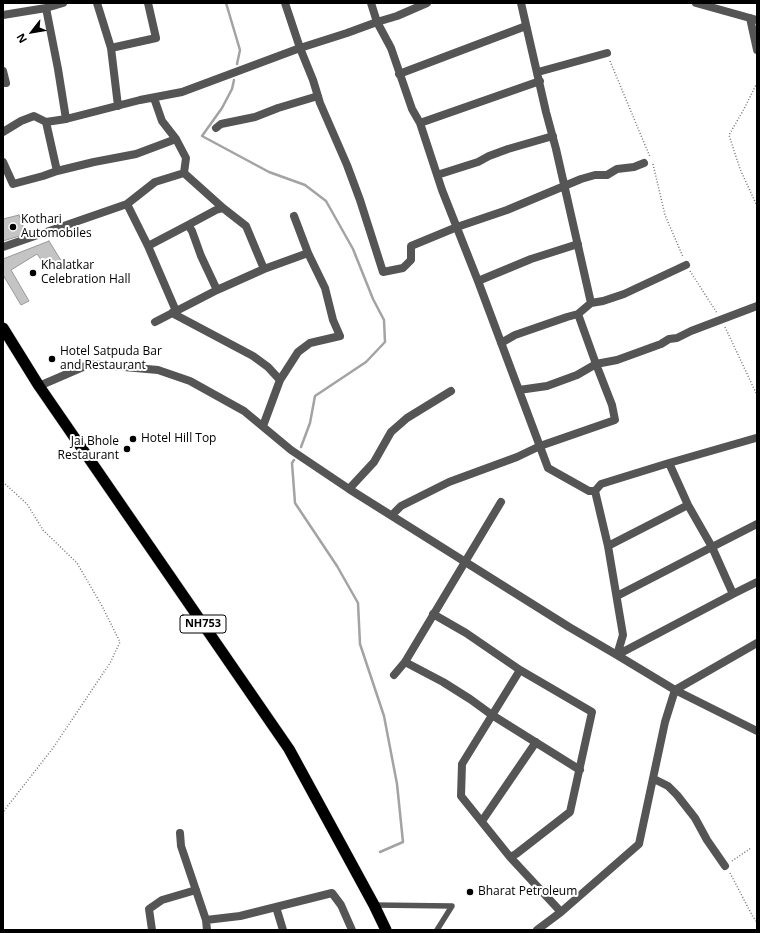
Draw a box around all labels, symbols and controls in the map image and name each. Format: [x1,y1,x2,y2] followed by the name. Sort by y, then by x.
[12,12,52,52] north arrow
[13,31,30,46] text: N
[21,213,92,241] place label: Kothari Automobiles
[8,222,18,232] marker: Kothari Automobiles
[41,259,131,287] place label: Khalatkar Celebration Hall
[28,268,38,278] marker: Khalatkar Celebration Hall
[60,345,162,373] place label: Hotel Satpuda Bar and Restaurant
[47,354,57,364] marker: Hotel Satpuda Bar and Restaurant
[141,432,216,446] place label: Hotel Hill Top
[128,434,138,444] marker: Hotel Hill Top
[58,435,119,463] place label: Jai Bhole Restaurant
[122,444,132,454] marker: Jai Bhole Restaurant
[180,615,226,633] road number: NH753
[478,885,577,899] place label: Bharat Petroleum
[465,887,475,897] marker: Bharat Petroleum

